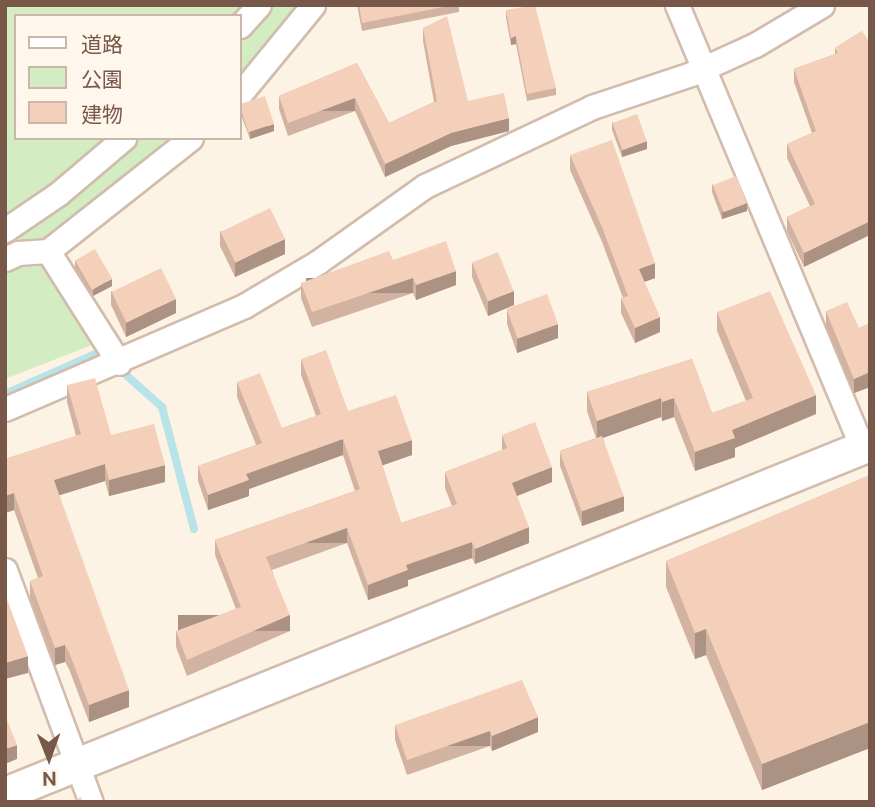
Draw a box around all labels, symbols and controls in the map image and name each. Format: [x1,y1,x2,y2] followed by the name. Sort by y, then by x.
[14,14,242,140] legend
[81,32,123,57] text: 道路
[81,67,123,92] text: 公園
[81,102,123,127] text: 建物
[14,723,84,793] north arrow
[42,768,57,790] text: N

